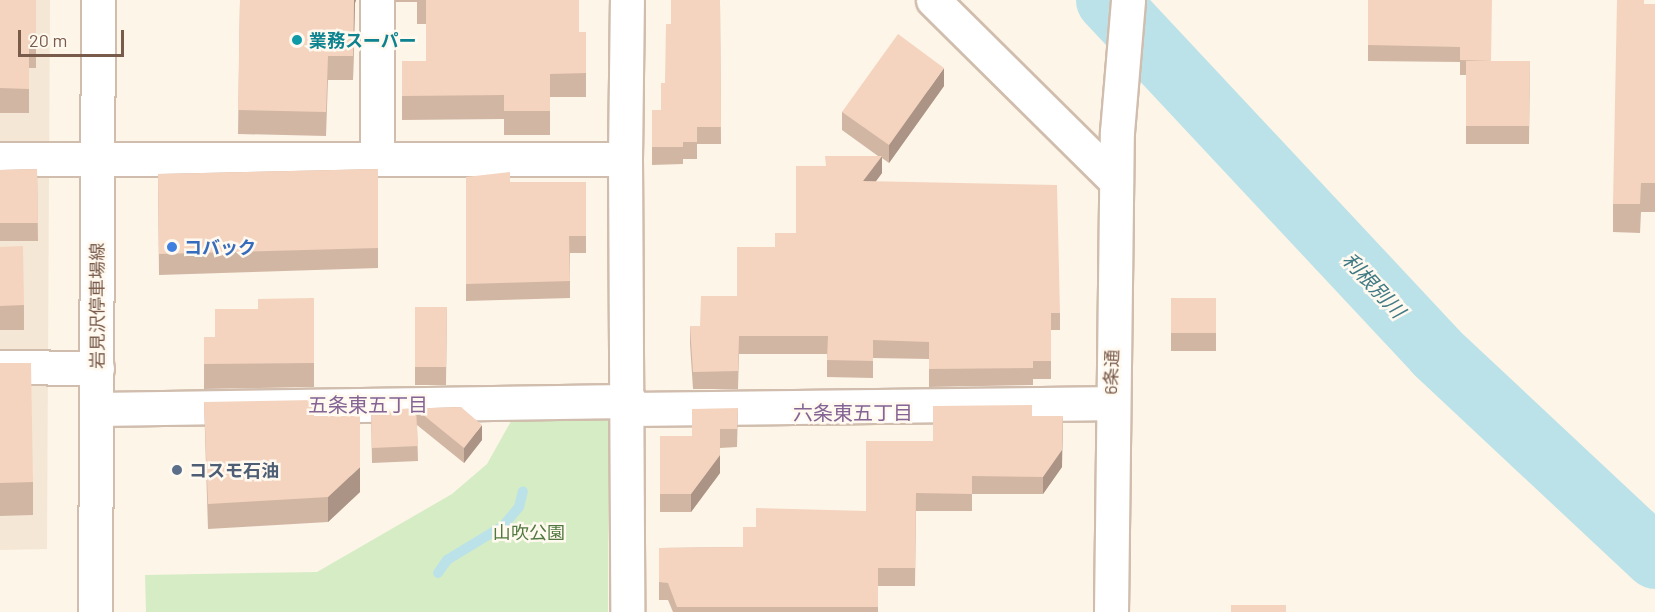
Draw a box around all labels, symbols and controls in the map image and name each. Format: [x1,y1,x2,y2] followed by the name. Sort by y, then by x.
[21,18,128,56] scale bar
[29,29,67,51] text: 20 m
[309,29,417,51] place label: 業務スーパー
[290,33,304,47] marker: 業務スーパー
[184,236,256,258] place label: コバック
[165,240,179,254] marker: コバック
[86,243,108,369] street label: 岩見沢停車場線
[1338,248,1410,322] water label: 利根別川
[1099,349,1123,395] street label: 6条通
[308,392,428,416] district label: 五条東五丁目
[793,400,913,424] district label: 六条東五丁目
[189,459,279,481] place label: コスモ石油
[170,463,184,477] marker: コスモ石油
[493,521,565,543] park label: 山吹公園

